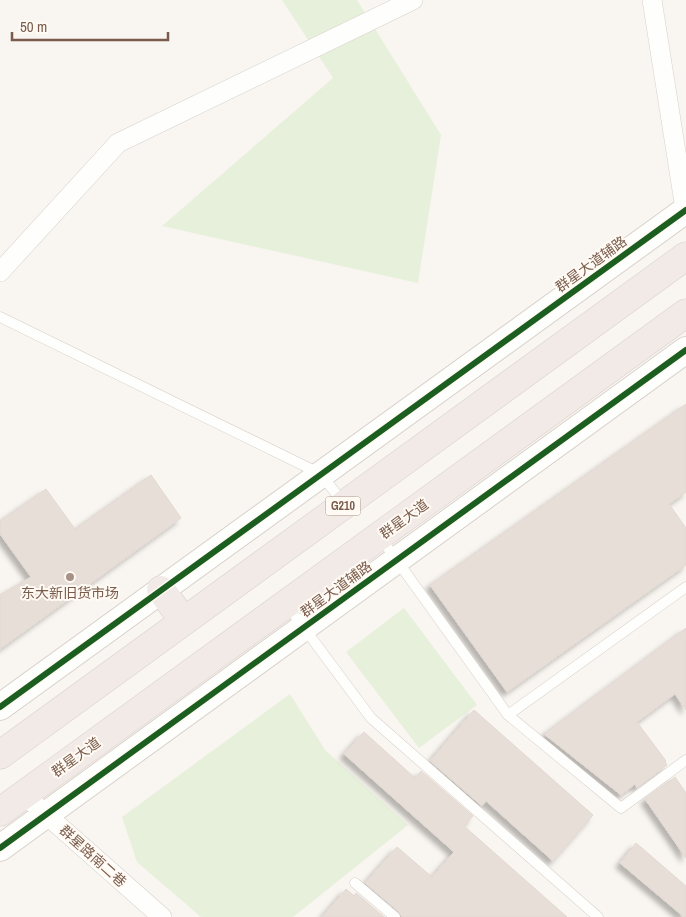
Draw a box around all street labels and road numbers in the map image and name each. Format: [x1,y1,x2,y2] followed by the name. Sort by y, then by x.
[552,232,630,296] street label: 群星大道辅路
[376,495,432,543] street label: 群星大道
[326,496,360,516] road number: G210
[297,557,375,621] street label: 群星大道辅路
[48,733,104,781] street label: 群星大道
[56,821,130,891] street label: 群星路南二巷

